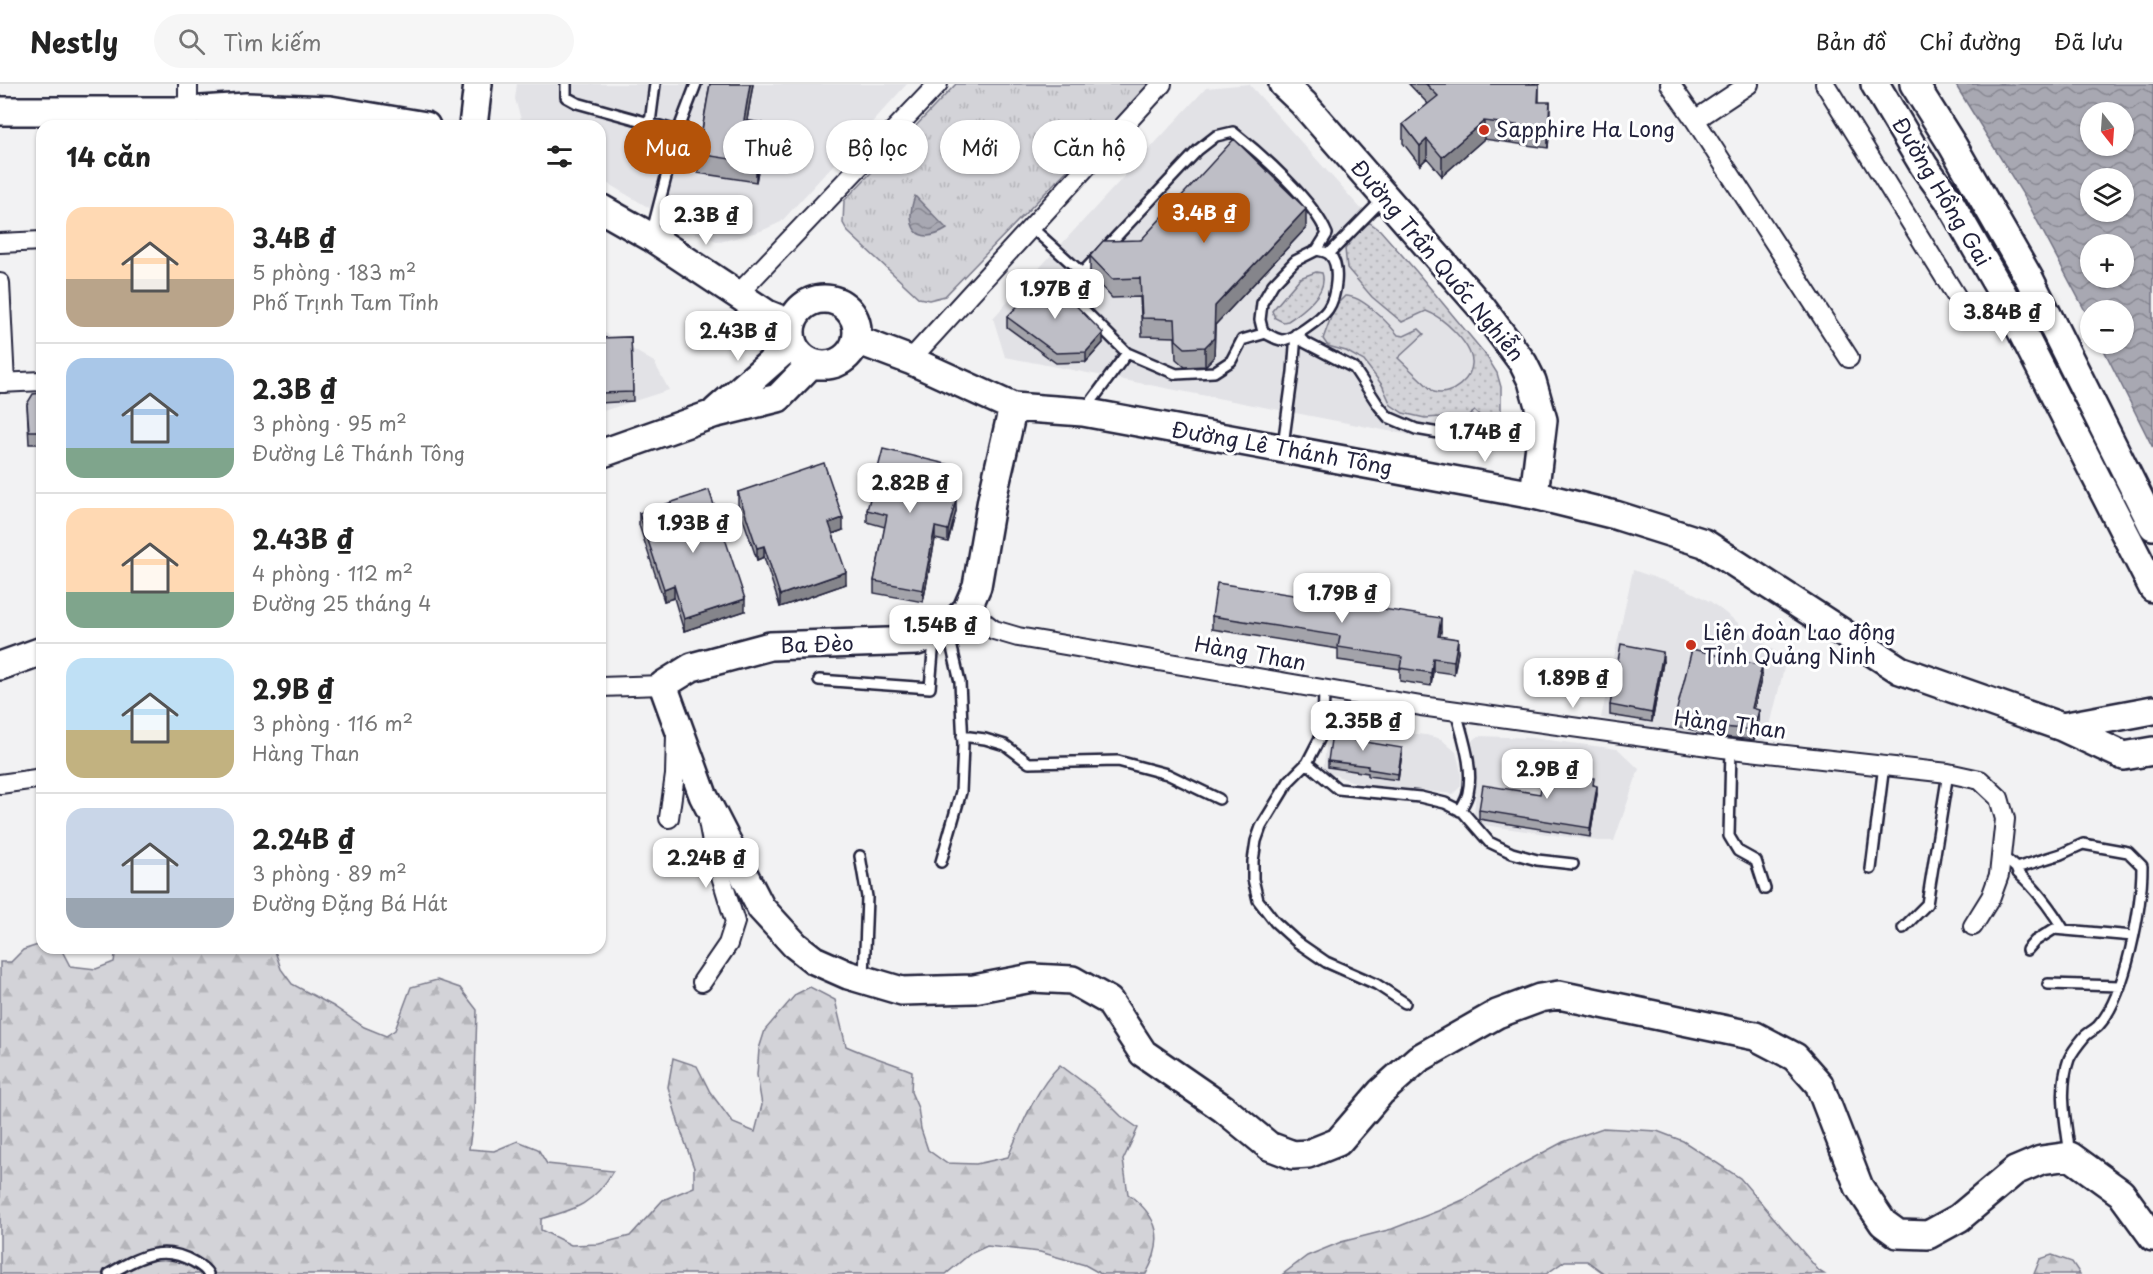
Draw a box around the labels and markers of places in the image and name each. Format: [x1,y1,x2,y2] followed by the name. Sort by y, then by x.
[1496,112,1675,144] place label: Sapphire Ha Long
[1477,123,1491,137] marker: Sapphire Ha Long
[1155,193,1253,244] pin: 3.4B ₫
[657,195,755,246] pin: 2.3B ₫
[1000,269,1110,320] pin: 1.97B ₫
[1947,292,2057,343] pin: 3.84B ₫
[683,311,793,362] pin: 2.43B ₫
[1430,412,1540,463] pin: 1.74B ₫
[855,463,965,514] pin: 2.82B ₫
[638,503,748,554] pin: 1.93B ₫
[1287,573,1397,624] pin: 1.79B ₫
[885,605,995,656] pin: 1.54B ₫
[1703,615,1896,671] place label: Liên đoàn Lao động Tỉnh Quảng Ninh
[1684,638,1698,652] marker: Liên đoàn Lao động Tỉnh Quảng Ninh
[1518,658,1628,709] pin: 1.89B ₫
[1308,701,1418,752] pin: 2.35B ₫
[1498,749,1596,800] pin: 2.9B ₫
[651,838,761,889] pin: 2.24B ₫

